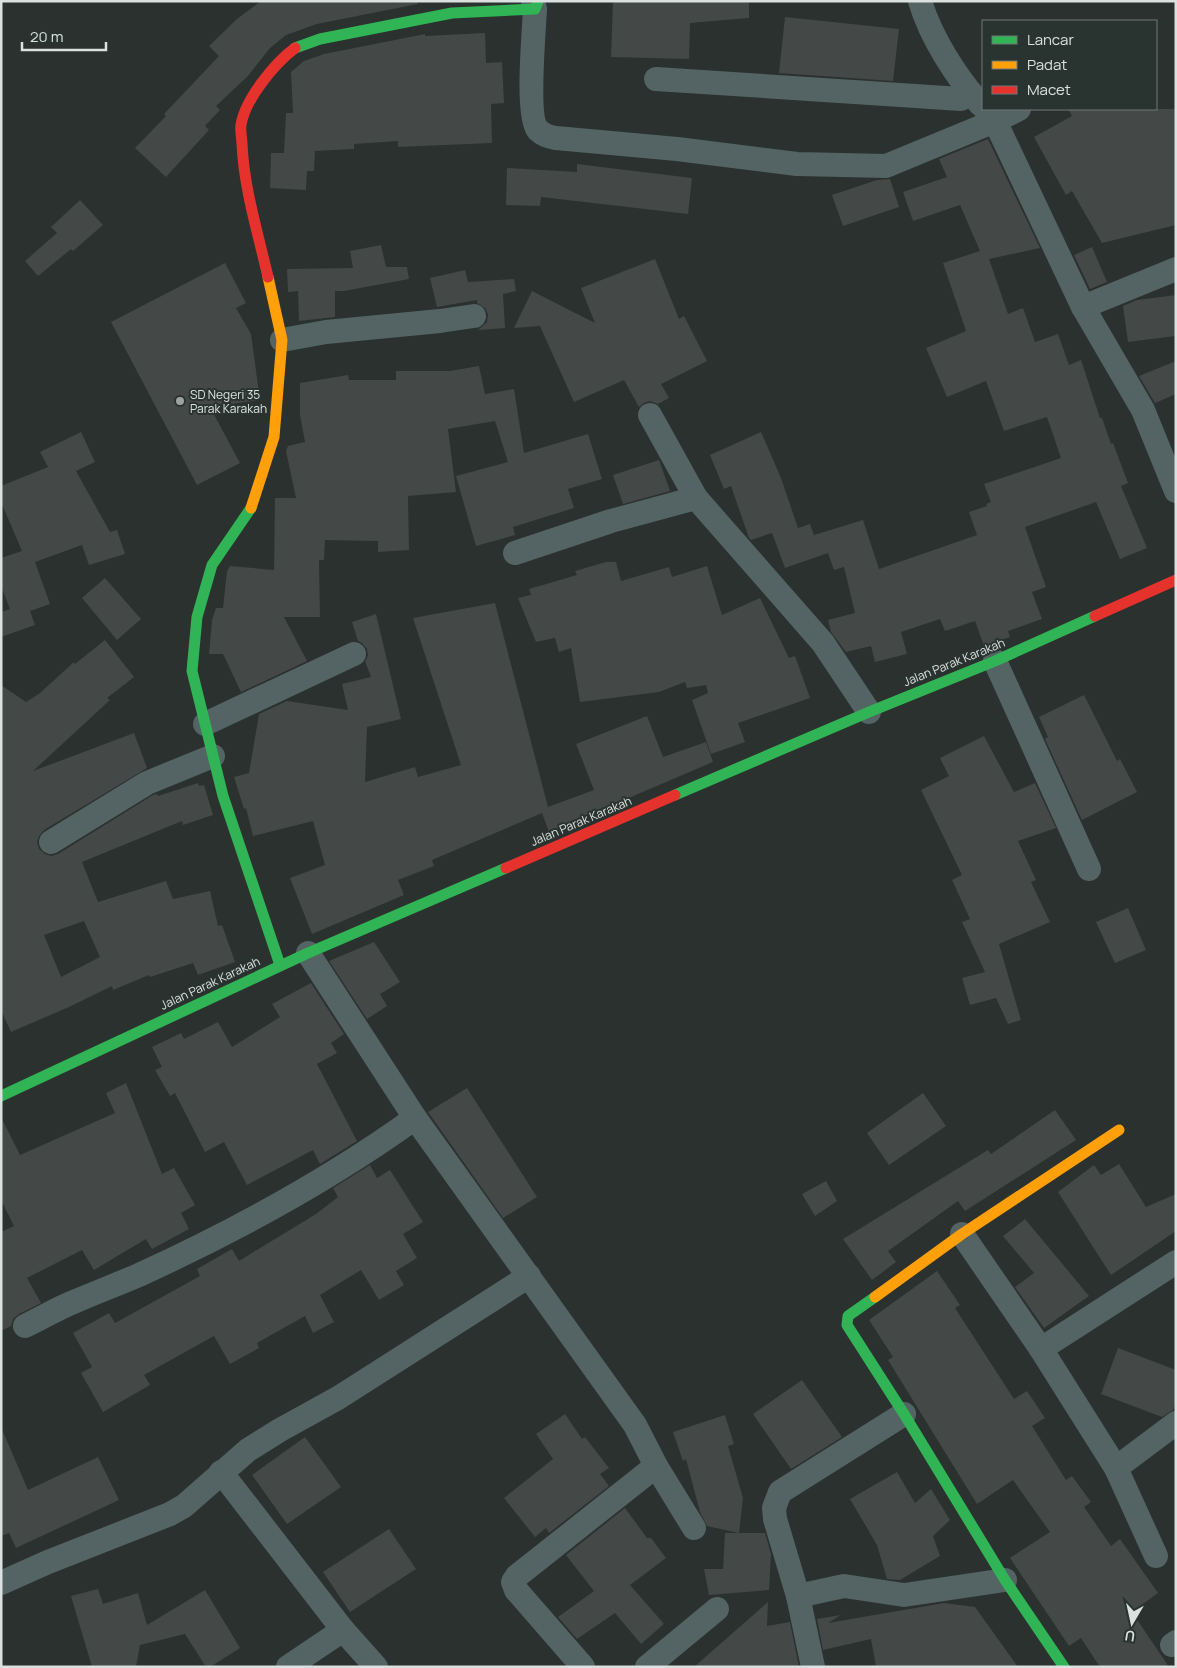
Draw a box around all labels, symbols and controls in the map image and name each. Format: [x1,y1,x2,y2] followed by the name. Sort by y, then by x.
[22,20,106,52] scale bar
[982,20,1157,110] legend
[30,26,63,47] text: 20 m
[1027,29,1074,50] text: Lancar
[1027,54,1067,75] text: Padat
[1027,79,1071,100] text: Macet
[190,386,267,417] place label: SD Negeri 35 Parak Karakah
[174,395,186,407] marker: SD Negeri 35 Parak Karakah
[901,634,1007,690] street label: Jalan Parak Karakah
[528,792,634,850] street label: Jalan Parak Karakah
[157,952,263,1014] street label: Jalan Parak Karakah
[1107,1598,1157,1648] north arrow
[1123,1626,1136,1647] text: U

